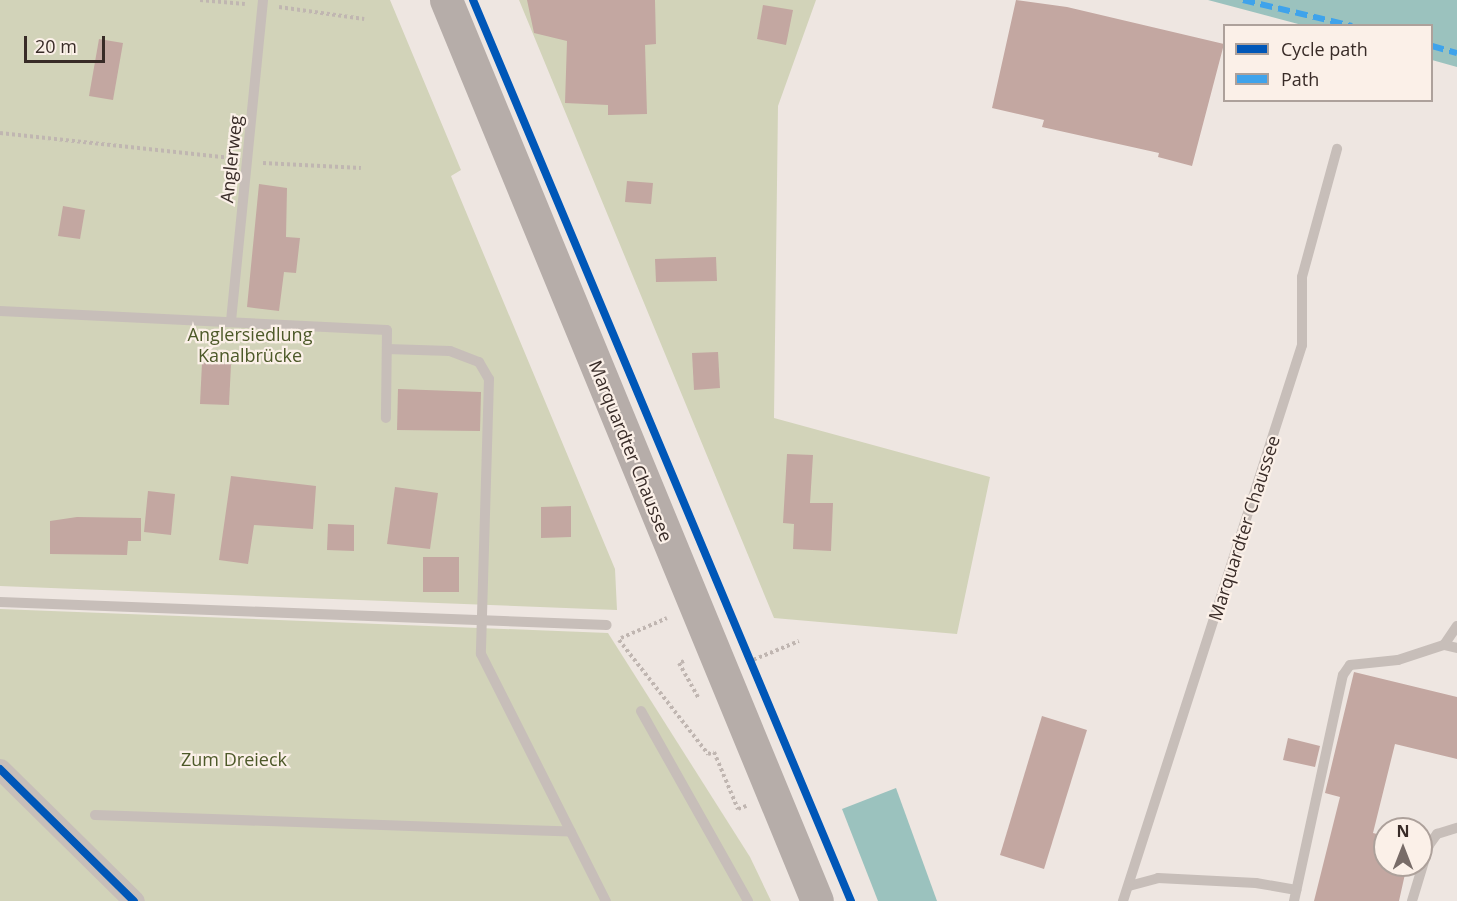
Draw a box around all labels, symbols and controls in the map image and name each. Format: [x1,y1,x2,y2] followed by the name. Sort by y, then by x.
[27,24,108,62] scale bar
[1223,24,1433,102] legend
[35,34,77,58] text: 20 m
[1281,37,1368,61] text: Cycle path
[1281,67,1319,91] text: Path
[216,114,246,204] street label: Anglerweg
[188,324,312,366] park label: Anglersiedlung Kanalbrücke
[585,357,677,545] street label: Marquardter Chaussee
[1204,433,1284,623] street label: Marquardter Chaussee
[181,748,287,770] park label: Zum Dreieck
[1373,817,1433,877] north arrow
[1396,820,1410,842] text: N

